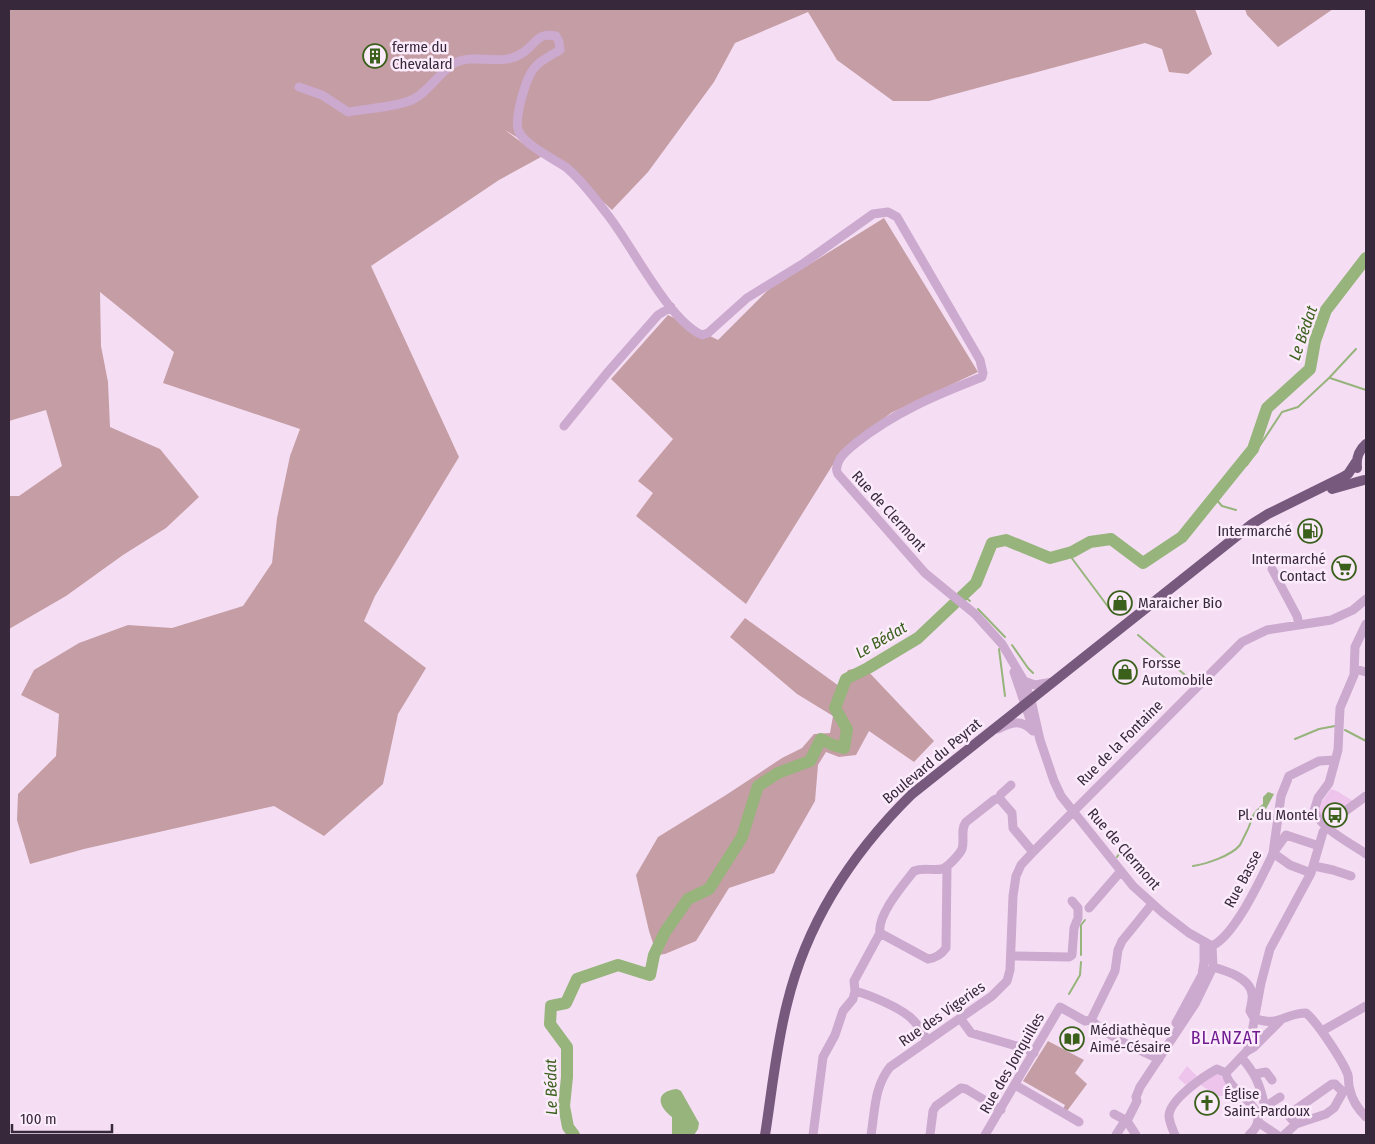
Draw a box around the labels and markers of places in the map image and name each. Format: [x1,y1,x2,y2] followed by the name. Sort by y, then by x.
[392,38,452,73] place label: ferme du Chevalard
[362,43,388,69] building icon: ferme du Chevalard
[1297,518,1323,544] fuel station icon: Intermarché
[1217,522,1292,540] place label: Intermarché
[1251,550,1326,585] place label: Intermarché Contact
[1331,555,1357,581] supermarket icon: Intermarché Contact
[1107,590,1133,616] shop icon: Maraicher Bio
[1138,594,1222,612] place label: Maraicher Bio
[1142,654,1213,689] place label: Forsse Automobile
[1112,659,1138,685] shop icon: Forsse Automobile
[1322,802,1348,828] bus stop icon: Pl. du Montel
[1238,806,1318,824] place label: Pl. du Montel
[1090,1021,1171,1056] place label: Médiathèque Aimé-Césaire
[1059,1026,1085,1052] library icon: Médiathèque Aimé-Césaire
[1224,1085,1310,1120] place label: Église Saint-Pardoux
[1194,1090,1220,1116] church icon: Église Saint-Pardoux

